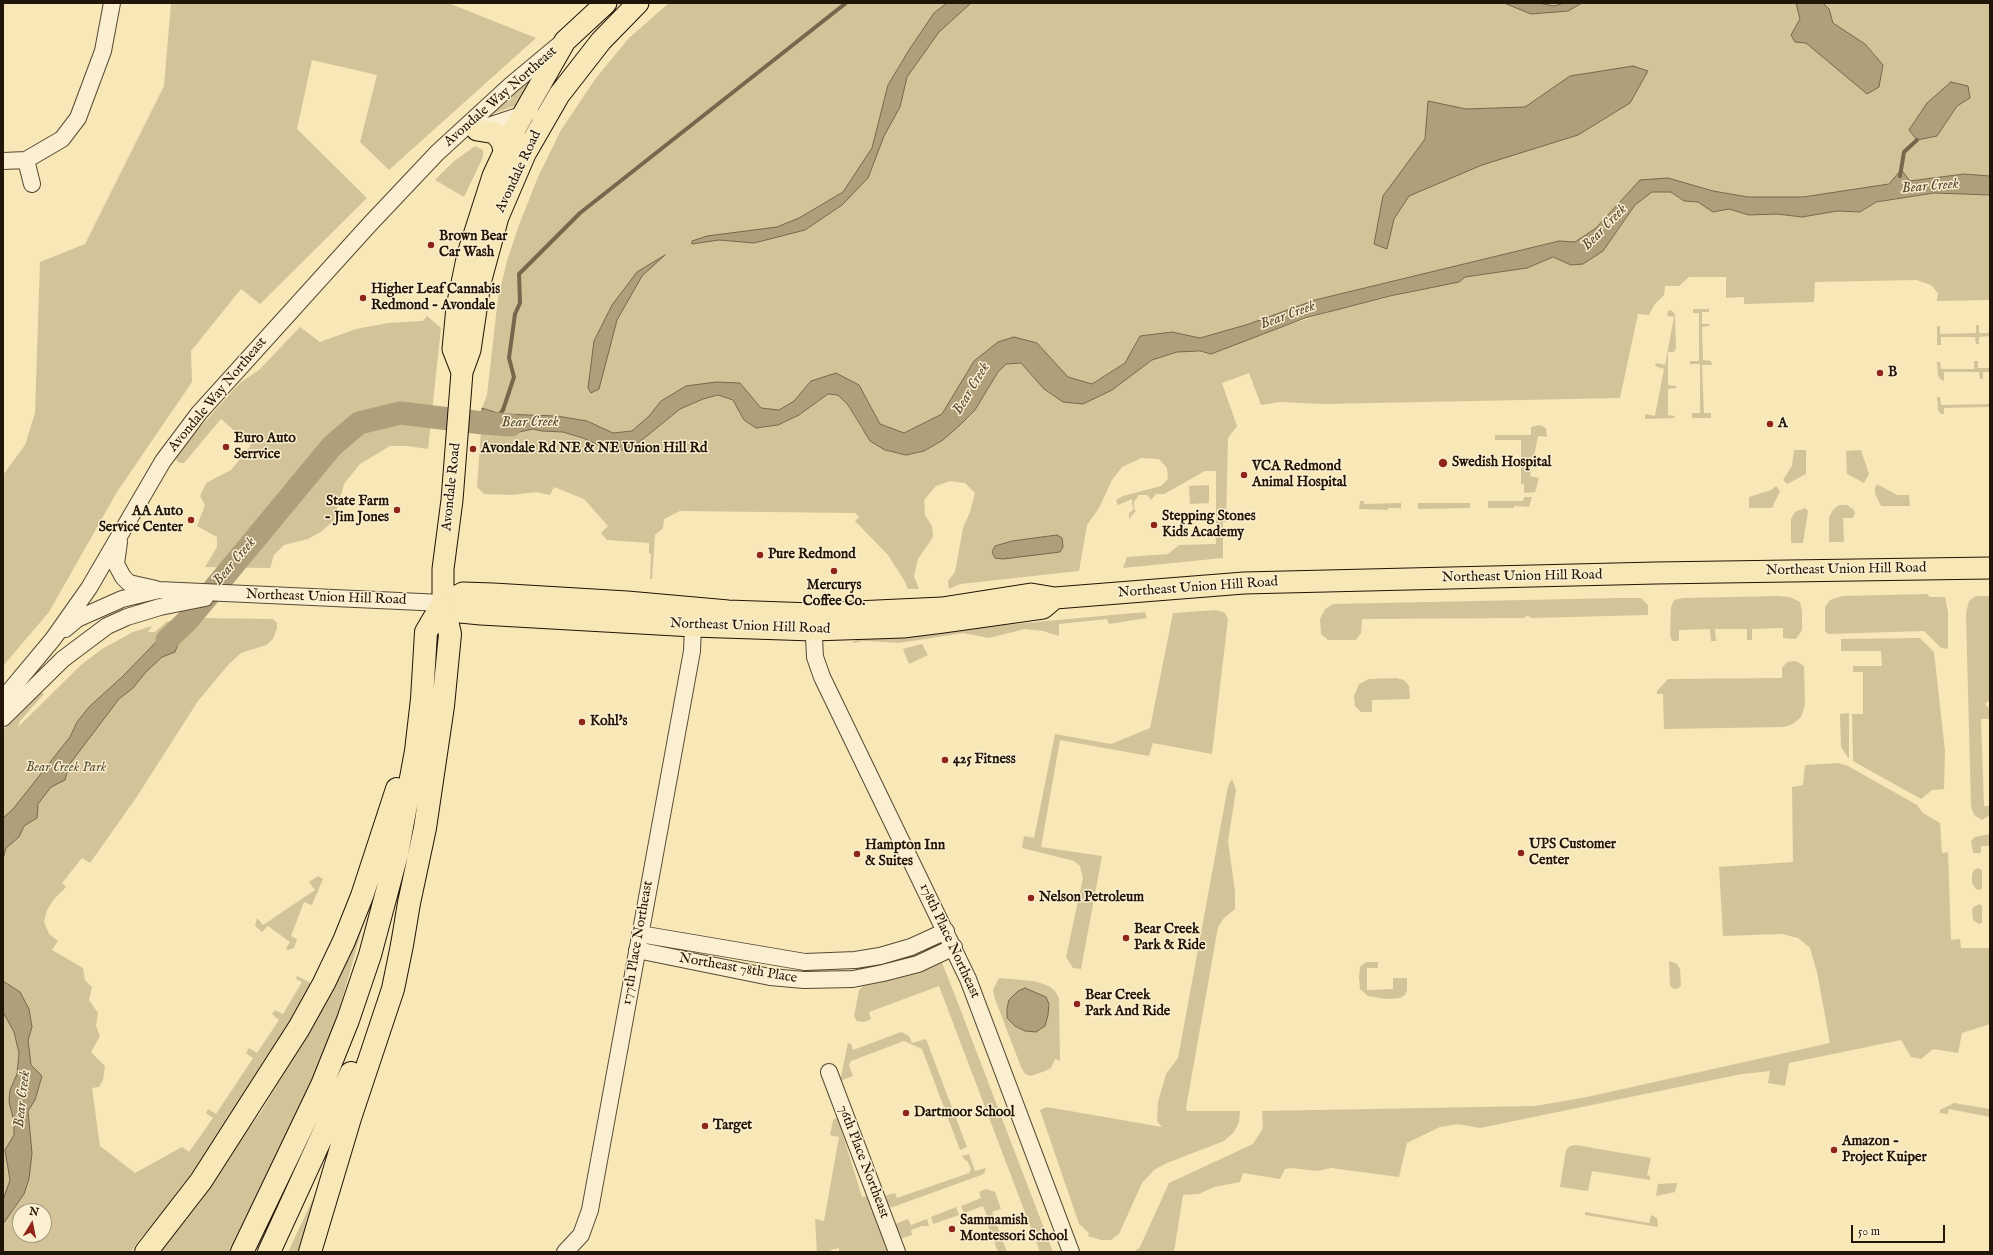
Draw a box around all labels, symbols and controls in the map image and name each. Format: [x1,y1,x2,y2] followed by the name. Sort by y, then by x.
[441,43,561,151] street label: Avondale Way Northeast
[493,128,545,216] street label: Avondale Road
[1901,176,1959,198] water label: Bear Creek
[1579,201,1631,255] water label: Bear Creek
[439,229,507,262] place label: Brown Bear Car Wash
[426,240,436,250] marker: Brown Bear Car Wash
[371,282,500,314] place label: Higher Leaf Cannabis Redmond - Avondale
[358,293,368,303] marker: Higher Leaf Cannabis Redmond - Avondale
[1258,298,1318,334] water label: Bear Creek
[165,334,271,456] street label: Avondale Way Northeast
[949,360,995,418] water label: Bear Creek
[1888,365,1897,381] place label: B
[1875,368,1885,378] marker: B
[501,414,559,432] water label: Bear Creek
[1778,416,1787,432] place label: A
[1765,419,1775,429] marker: A
[234,431,296,464] place label: Euro Auto Serrvice
[481,441,708,457] place label: Avondale Rd NE & NE Union Hill Rd
[221,442,231,452] marker: Euro Auto Serrvice
[439,442,465,532] street label: Avondale Road
[468,444,478,454] marker: Avondale Rd NE & NE Union Hill Rd
[1452,455,1551,471] place label: Swedish Hospital
[1437,457,1449,469] marker: Swedish Hospital
[1252,459,1347,492] place label: VCA Redmond Animal Hospital
[1239,470,1249,480] marker: VCA Redmond Animal Hospital
[325,494,389,526] place label: State Farm - Jim Jones
[99,504,183,536] place label: AA Auto Service Center
[392,505,402,515] marker: State Farm - Jim Jones
[1162,509,1256,542] place label: Stepping Stones Kids Academy
[186,515,196,525] marker: AA Auto Service Center
[1149,520,1159,530] marker: Stepping Stones Kids Academy
[210,534,260,590] water label: Bear Creek
[768,547,856,563] place label: Pure Redmond
[755,550,765,560] marker: Pure Redmond
[1766,560,1926,580] street label: Northeast Union Hill Road
[829,566,839,576] marker: Mercurys Coffee Co.
[1442,567,1602,587] street label: Northeast Union Hill Road
[1117,574,1279,602] street label: Northeast Union Hill Road
[803,578,865,610] place label: Mercurys Coffee Co.
[245,587,407,609] street label: Northeast Union Hill Road
[669,616,831,638] street label: Northeast Union Hill Road
[590,714,628,730] place label: Kohl's
[577,717,587,727] marker: Kohl's
[953,752,1016,768] place label: 425 Fitness
[940,755,950,765] marker: 425 Fitness
[26,760,106,776] park label: Bear Creek Park
[1529,837,1616,870] place label: UPS Customer Center
[865,838,945,870] place label: Hampton Inn & Suites
[1516,848,1526,858] marker: UPS Customer Center
[852,849,862,859] marker: Hampton Inn & Suites
[619,880,657,1006] street label: 177th Place Northeast
[915,881,983,1001] street label: 178th Place Northeast
[1039,890,1144,906] place label: Nelson Petroleum
[1026,893,1036,903] marker: Nelson Petroleum
[1134,922,1205,954] place label: Bear Creek Park & Ride
[1121,933,1131,943] marker: Bear Creek Park & Ride
[678,950,798,988] street label: Northeast 78th Place
[1085,988,1170,1020] place label: Bear Creek Park And Ride
[1072,999,1082,1009] marker: Bear Creek Park And Ride
[11,1069,35,1129] water label: Bear Creek
[834,1103,892,1221] street label: 76th Place Northeast
[914,1105,1015,1121] place label: Dartmoor School
[901,1108,911,1118] marker: Dartmoor School
[713,1118,752,1134] place label: Target
[700,1121,710,1131] marker: Target
[1842,1134,1927,1166] place label: Amazon - Project Kuiper
[1829,1145,1839,1155] marker: Amazon - Project Kuiper
[12,1203,52,1243] north arrow
[28,1204,40,1220] text: N
[960,1213,1068,1246] place label: Sammamish Montessori School
[1853,1217,1947,1243] scale bar
[947,1224,957,1234] marker: Sammamish Montessori School
[1858,1224,1880,1239] text: 50 m

